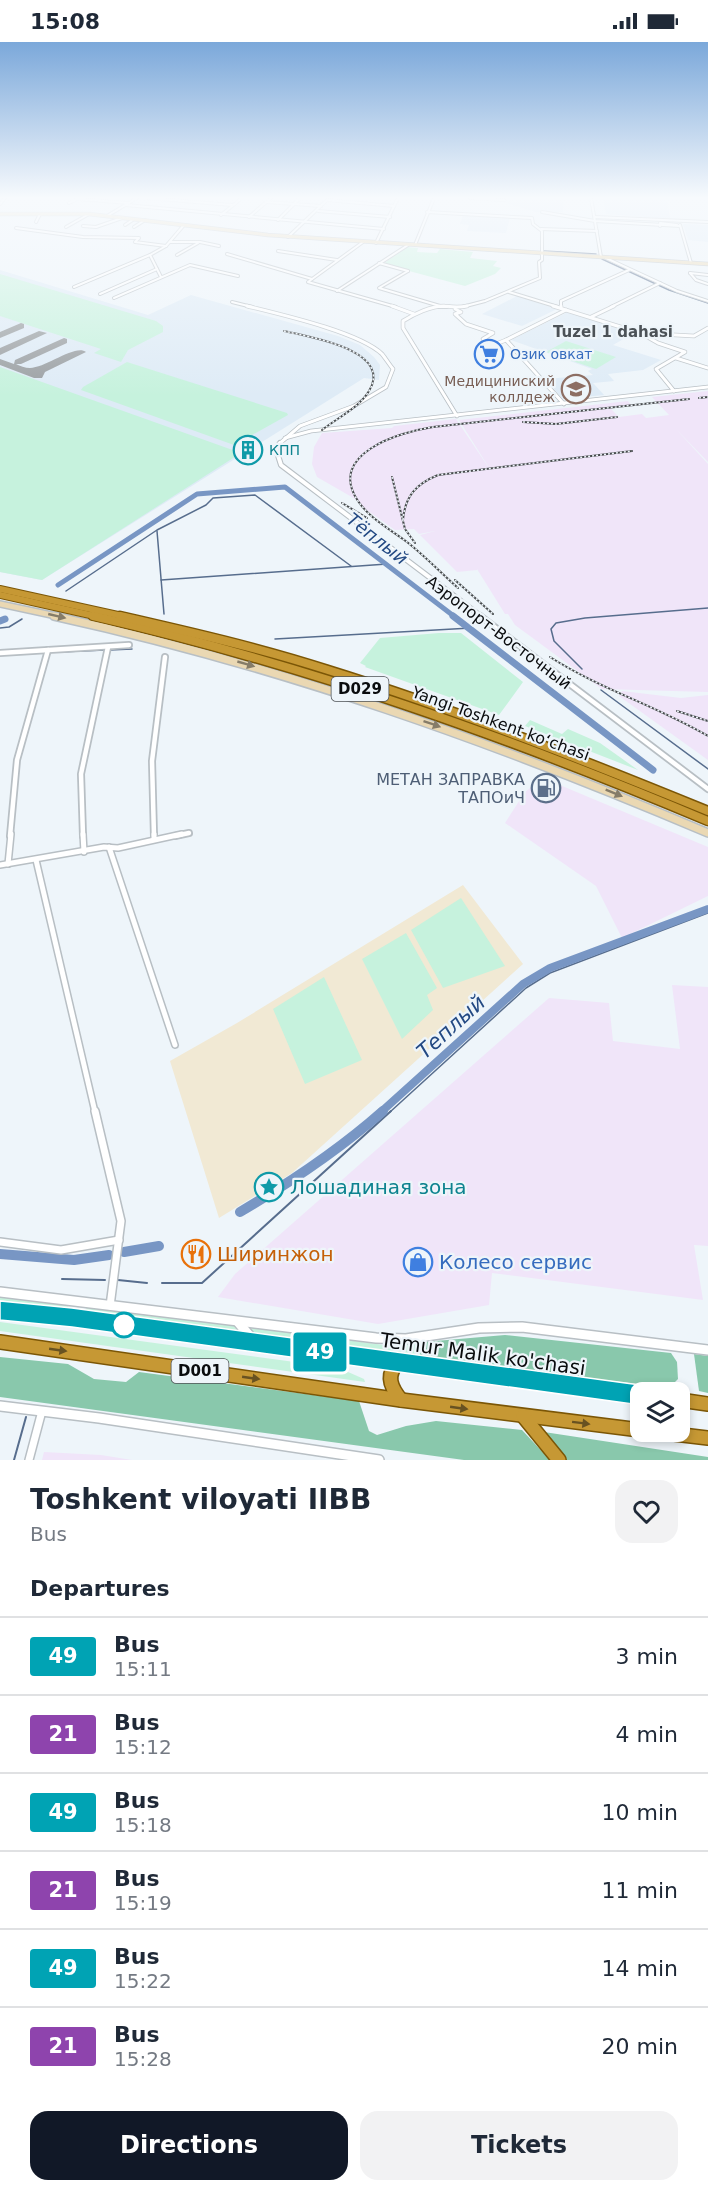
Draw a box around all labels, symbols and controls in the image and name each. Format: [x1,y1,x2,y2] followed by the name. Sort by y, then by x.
[30,9,100,34] text: 15:08
[553,323,673,341] district label: Tuzel 1 dahasi
[473,338,505,370] supermarket icon: Озик овкат
[510,346,592,362] place label: Озик овкат
[444,373,555,405] place label: Медициниский коллдеж
[560,373,592,405] school or university icon: Медициниский коллдеж
[232,434,264,466] building icon: КПП
[269,442,300,458] place label: КПП
[343,508,412,569] water label: Тёплый
[422,572,575,693] street label: Аэропорт-Восточный
[48,612,66,622] one-way arrow
[237,660,255,669] one-way arrow
[332,677,388,701] road number: D029
[408,682,592,764] street label: Yangi Toshkent ko‘chasi
[423,719,441,729] one-way arrow
[376,770,525,807] place label: МЕТАН ЗАПРАВКА ТАПОиЧ
[530,772,562,804] fuel station icon: МЕТАН ЗАПРАВКА ТАПОиЧ
[605,789,623,798] one-way arrow
[412,990,490,1064] water label: Теплый
[253,1171,285,1203] place icon: Лошадиная зона
[290,1175,467,1199] place label: Лошадиная зона
[180,1238,212,1270] restaurant icon: Ширинжон
[217,1242,333,1266] place label: Ширинжон
[402,1246,434,1278] shop icon: Колесо сервис
[439,1250,592,1274] place label: Колесо сервис
[111,1312,137,1338] unlabelled marker
[378,1328,587,1380] street label: Temur Malik ko'chasi
[293,1332,347,1372] line badge: 49
[305,1340,335,1364] text: 49
[49,1346,68,1355] one-way arrow
[172,1359,228,1383] road number: D001
[241,1374,260,1383] one-way arrow
[630,1382,690,1442] map controls
[630,1382,690,1442] button: layers
[450,1403,469,1412] one-way arrow
[571,1418,590,1428] one-way arrow
[615,1480,678,1543] button: heart
[30,1483,371,1516] text: Toshkent viloyati IIBB
[30,1522,67,1546] text: Bus
[30,1576,170,1601] text: Departures
[114,1632,160,1657] text: Bus
[48,1644,78,1668] text: 49
[616,1644,678,1669] text: 3 min
[114,1657,172,1681] text: 15:11
[114,1710,160,1735] text: Bus
[48,1722,78,1746] text: 21
[616,1722,678,1747] text: 4 min
[114,1735,172,1759] text: 15:12
[114,1788,160,1813] text: Bus
[48,1800,78,1824] text: 49
[602,1800,678,1825] text: 10 min
[114,1813,172,1837] text: 15:18
[114,1866,160,1891] text: Bus
[48,1878,78,1902] text: 21
[602,1878,678,1903] text: 11 min
[114,1891,172,1915] text: 15:19
[114,1944,160,1969] text: Bus
[48,1956,78,1980] text: 49
[602,1956,678,1981] text: 14 min
[114,1969,172,1993] text: 15:22
[114,2022,160,2047] text: Bus
[48,2034,78,2058] text: 21
[602,2034,678,2059] text: 20 min
[114,2047,172,2071] text: 15:28
[30,2111,348,2180] button: Directions
[360,2111,678,2180] button: Tickets

